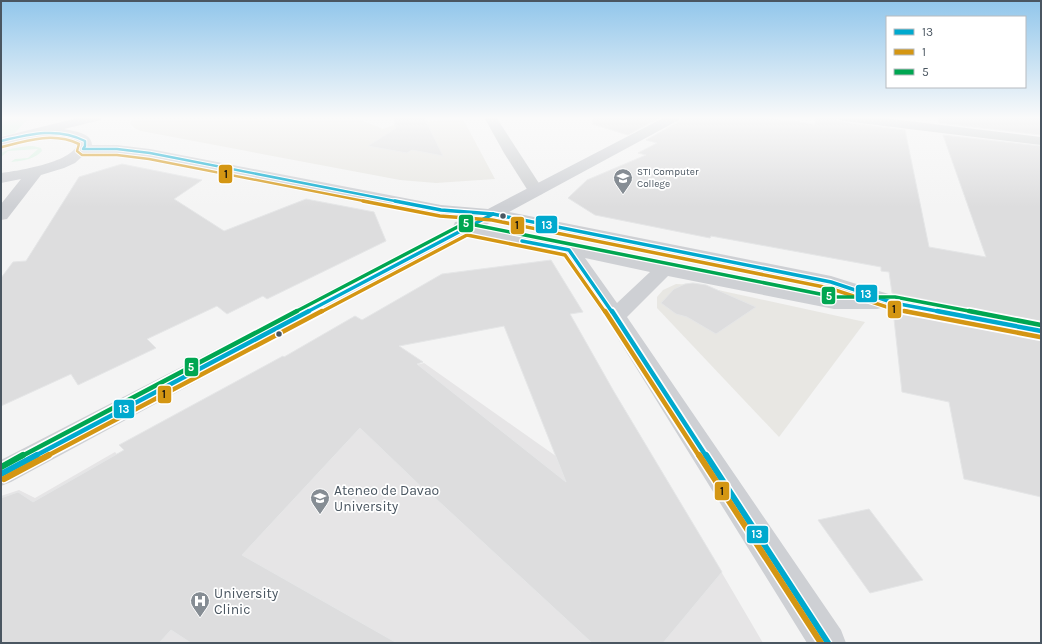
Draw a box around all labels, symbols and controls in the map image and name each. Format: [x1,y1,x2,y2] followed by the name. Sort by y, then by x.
[886,16,1026,88] legend
[922,25,933,39] text: 13
[922,45,926,59] text: 1
[922,65,929,79] text: 5
[218,164,233,184] line badge: 1
[637,166,699,190] place label: STI Computer College
[612,167,634,195] school or university icon: STI Computer College
[224,168,228,181] text: 1
[498,211,508,221] unlabelled marker
[458,214,474,233] line badge: 5
[535,215,558,234] line badge: 13
[510,216,525,235] line badge: 1
[463,217,469,230] text: 5
[515,219,519,232] text: 1
[542,219,553,232] text: 13
[855,284,878,303] line badge: 13
[821,286,836,305] line badge: 5
[861,288,872,301] text: 13
[826,290,832,303] text: 5
[887,300,902,319] line badge: 1
[892,303,896,316] text: 1
[274,329,284,339] unlabelled marker
[184,357,199,377] line badge: 5
[188,361,194,374] text: 5
[157,385,172,404] line badge: 1
[162,388,166,401] text: 1
[113,399,135,419] line badge: 13
[119,403,130,416] text: 13
[714,481,730,501] line badge: 1
[334,482,439,515] place label: Ateneo de Davao University
[720,485,724,498] text: 1
[309,487,331,515] school or university icon: Ateneo de Davao University
[746,525,769,544] line badge: 13
[752,528,763,541] text: 13
[214,585,279,618] place label: University Clinic
[189,590,211,618] hospital icon: University Clinic

